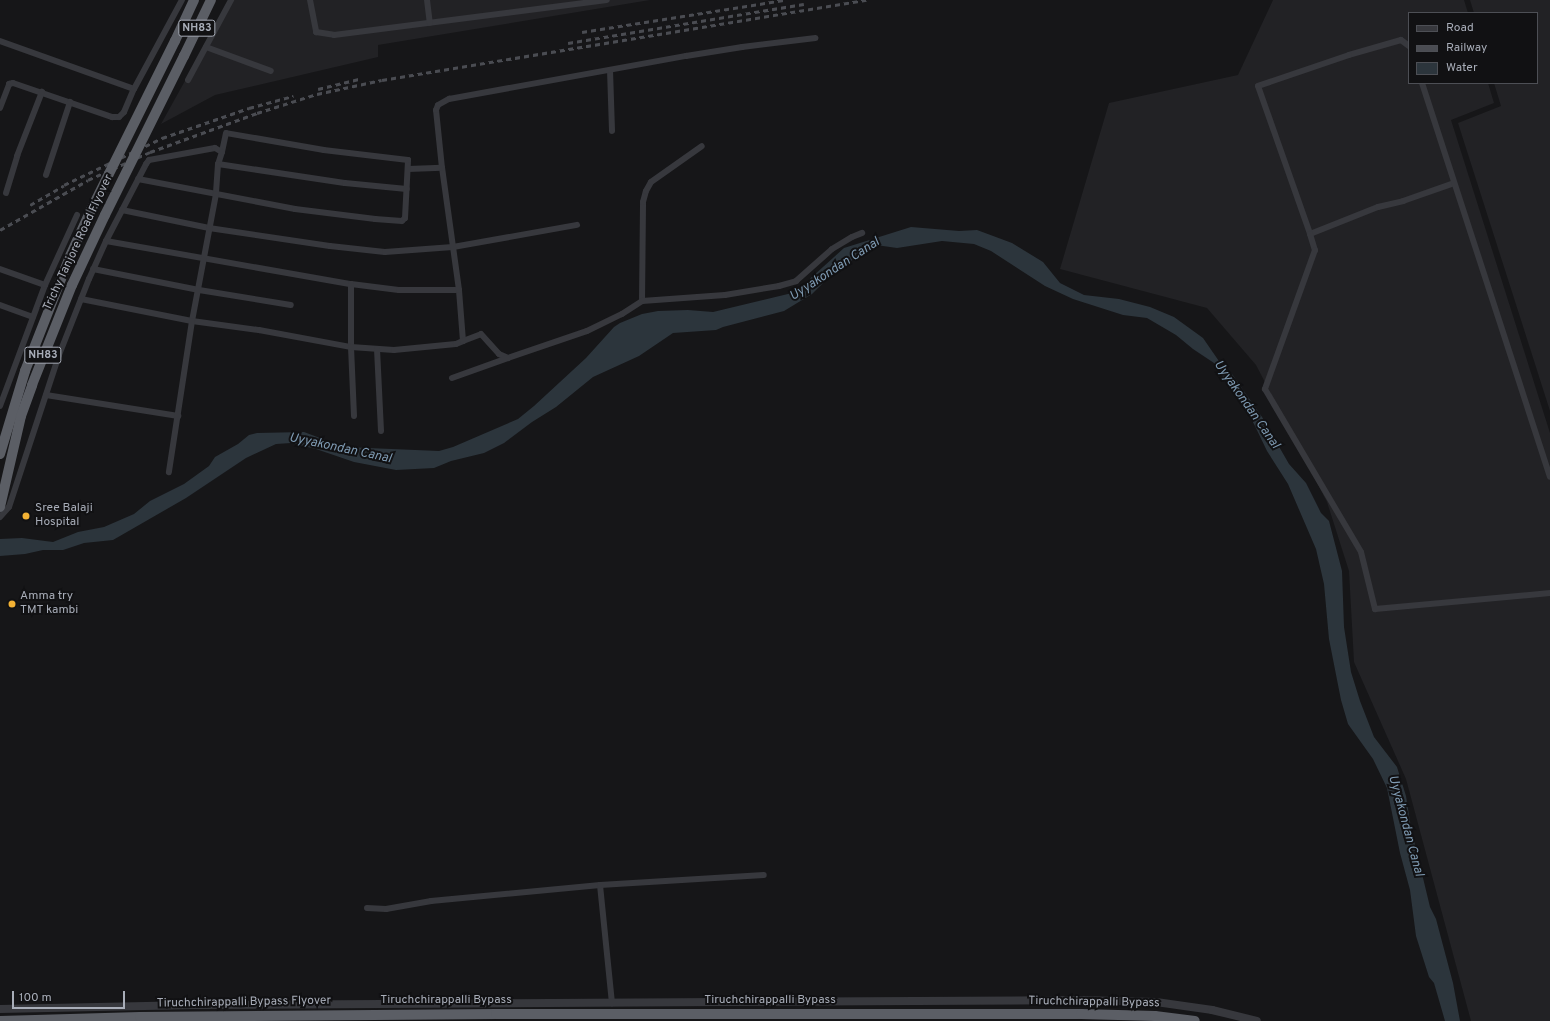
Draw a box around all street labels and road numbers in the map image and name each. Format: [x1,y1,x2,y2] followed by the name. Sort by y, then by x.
[178,19,216,37] road number: NH83
[41,172,117,314] street label: Trichy Tanjore Road Flyover
[24,346,62,364] road number: NH83
[157,994,331,1012] street label: Tiruchchirappalli Bypass Flyover
[380,994,512,1008] street label: Tiruchchirappalli Bypass
[704,994,836,1008] street label: Tiruchchirappalli Bypass
[1028,995,1160,1011] street label: Tiruchchirappalli Bypass

